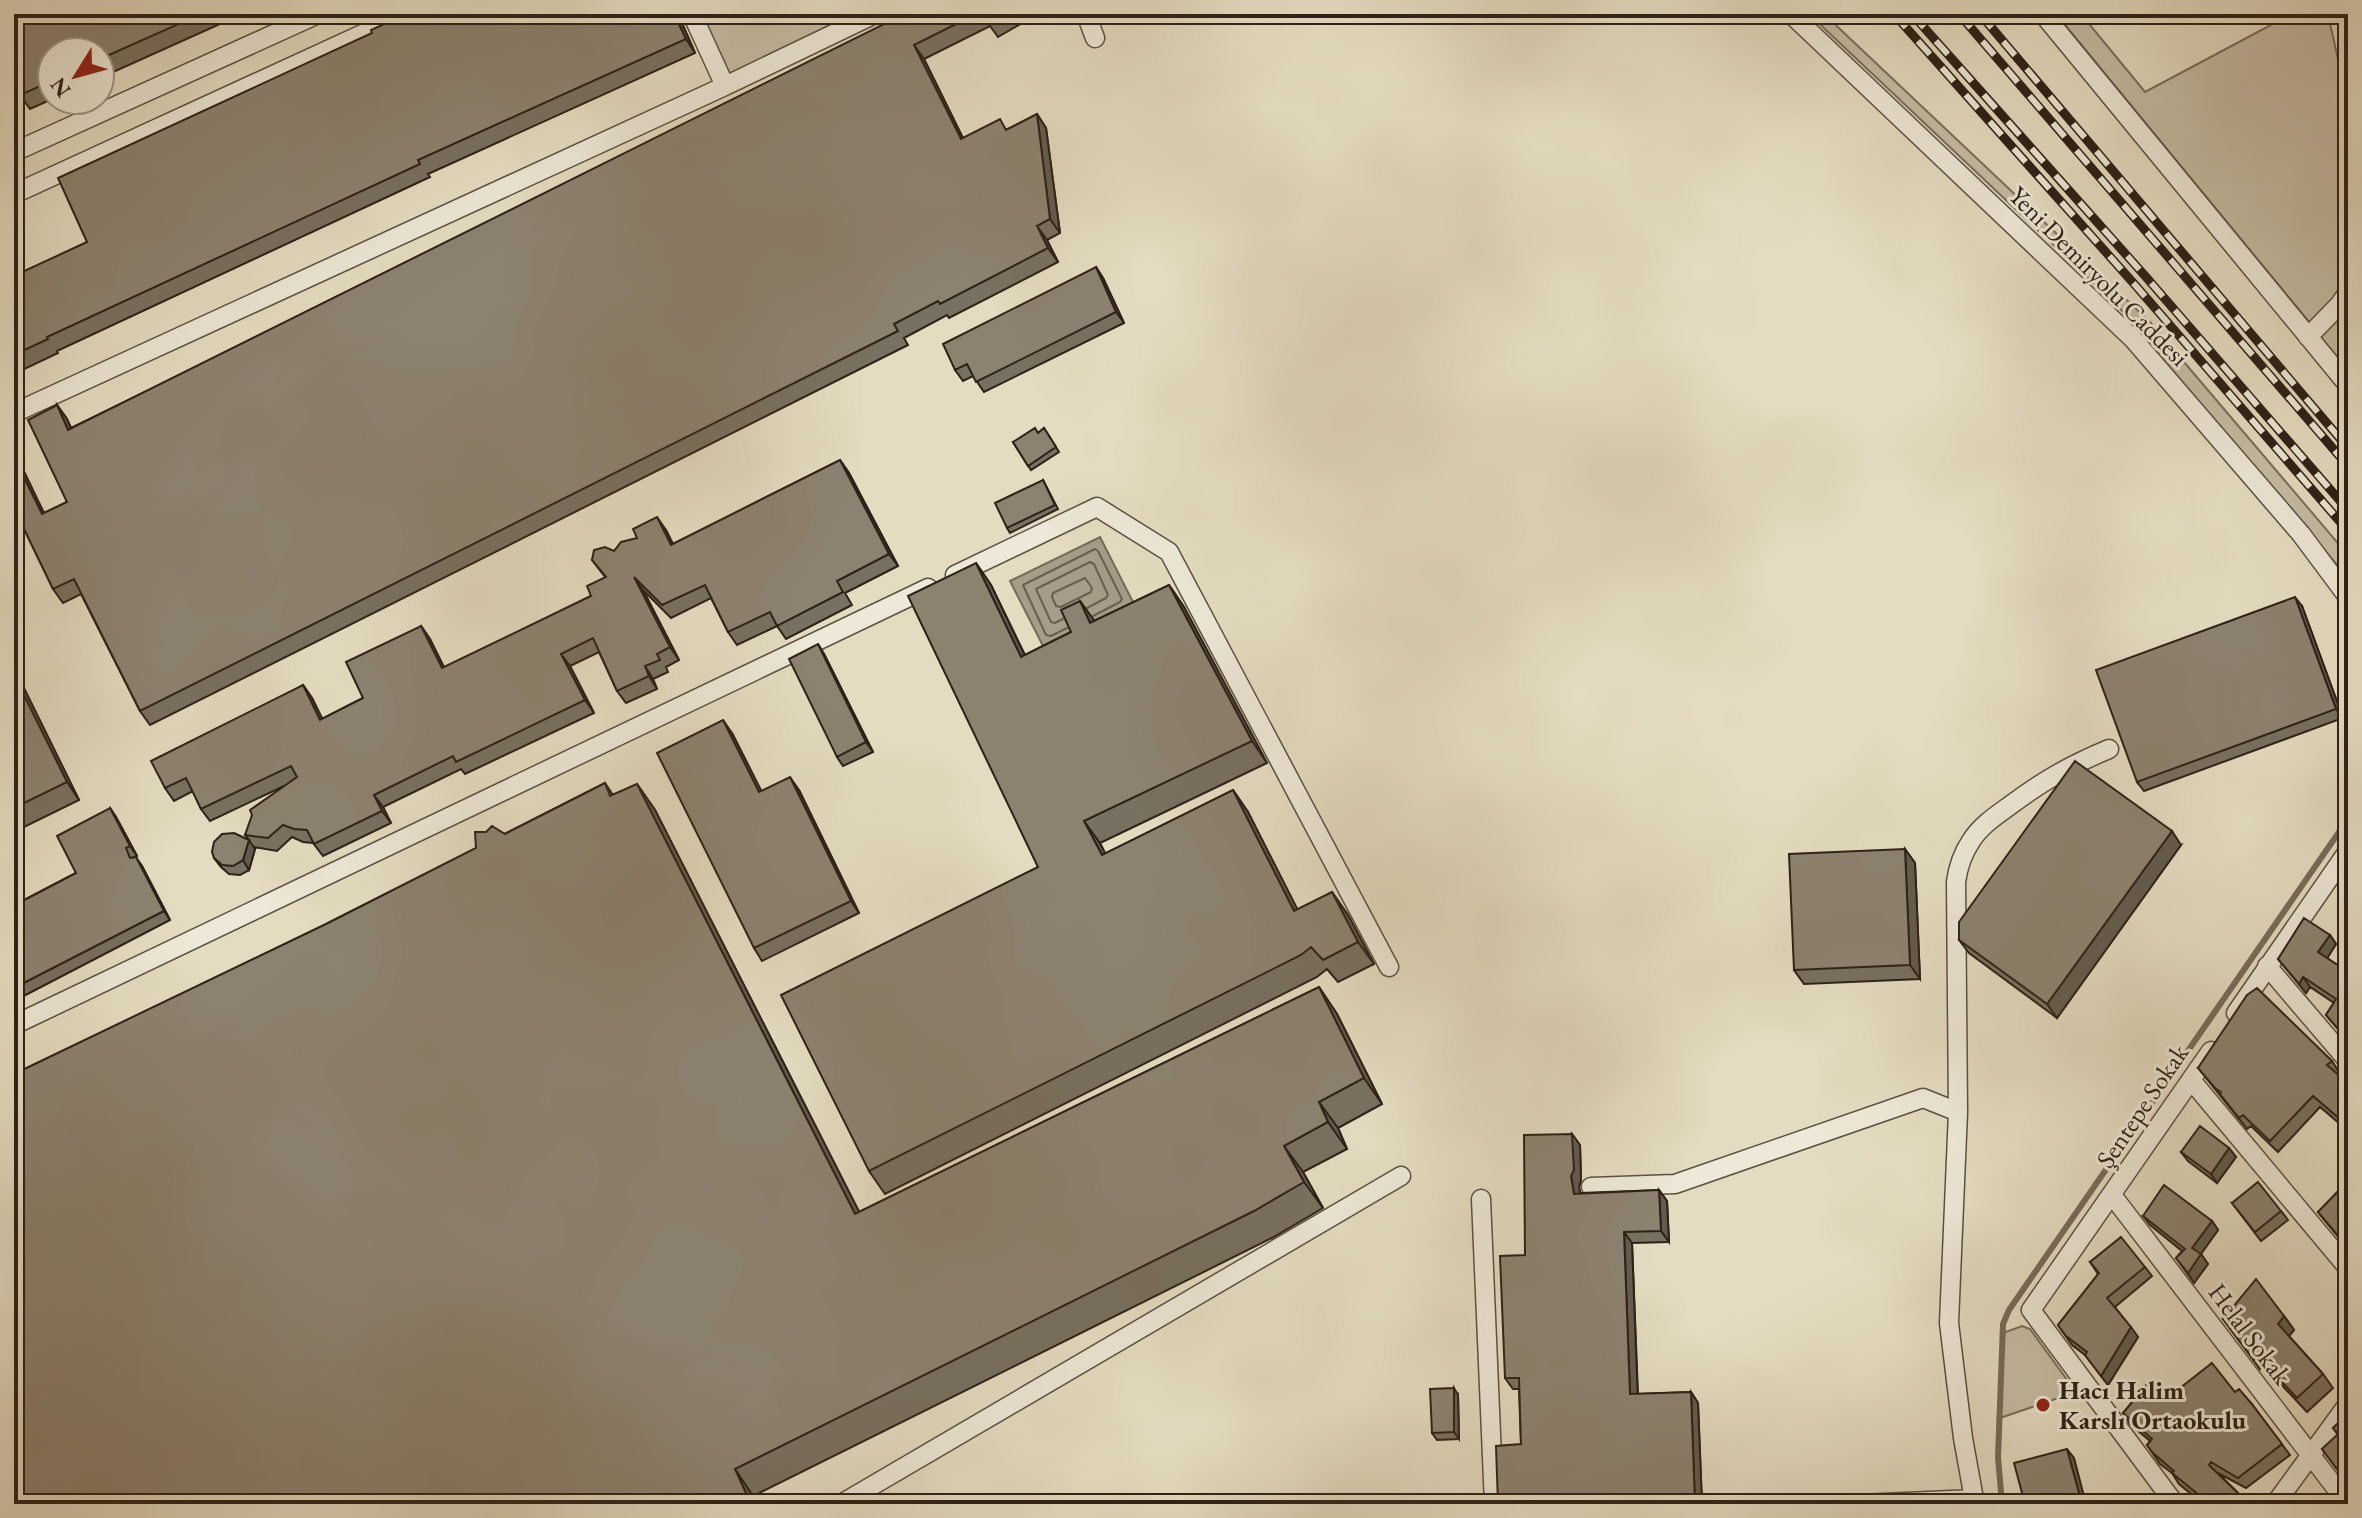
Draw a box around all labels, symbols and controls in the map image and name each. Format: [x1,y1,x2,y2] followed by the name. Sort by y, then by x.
[36,36,116,116] north arrow
[43,72,77,104] text: N
[2002,179,2196,373] street label: Yeni Demiryolu Caddesi
[2088,1037,2196,1175] street label: Şentepe Sokak
[2201,1276,2300,1392] street label: Helal Sokak
[2059,1373,2247,1437] place label: Hacı Halim Karslı Ortaokulu
[2034,1396,2052,1414] marker: Hacı Halim Karslı Ortaokulu

